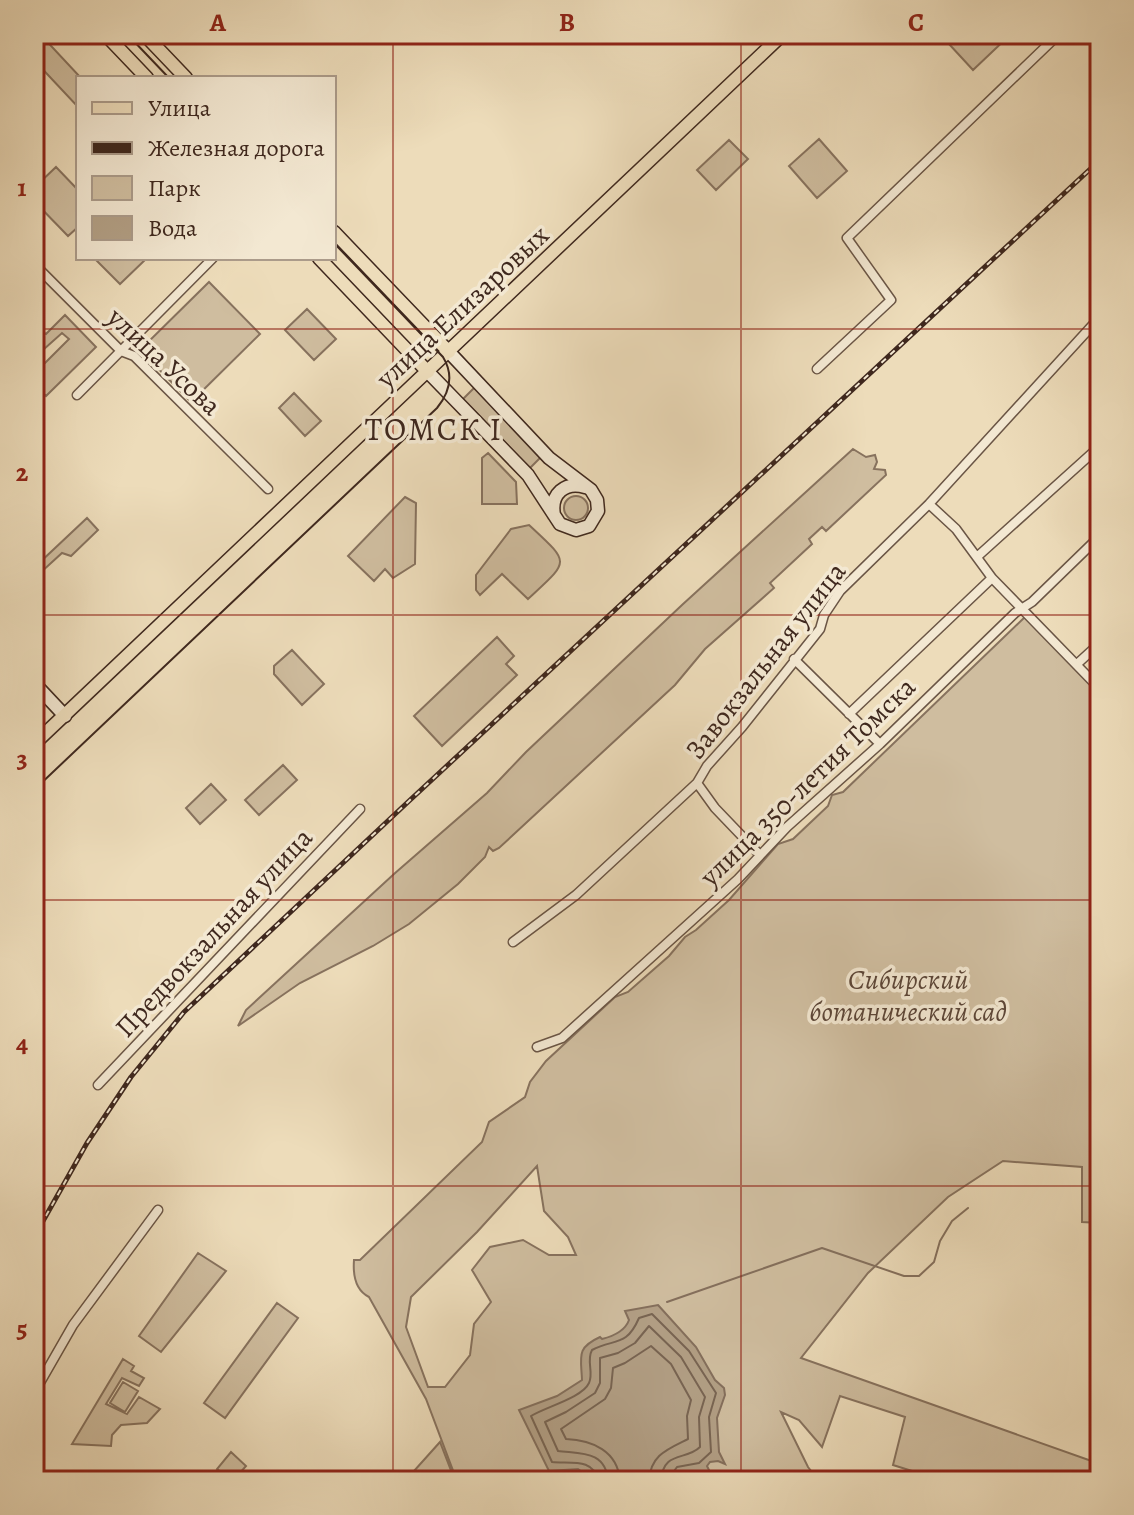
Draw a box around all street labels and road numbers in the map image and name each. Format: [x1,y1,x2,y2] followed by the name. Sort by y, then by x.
[367,216,558,398] street label: улица Елизаровых
[98,298,230,425] street label: улица Усова
[677,554,855,767] street label: Завокзальная улица
[691,669,924,896] street label: улица 350-летия Томска
[106,819,321,1046] street label: Предвокзальная улица

